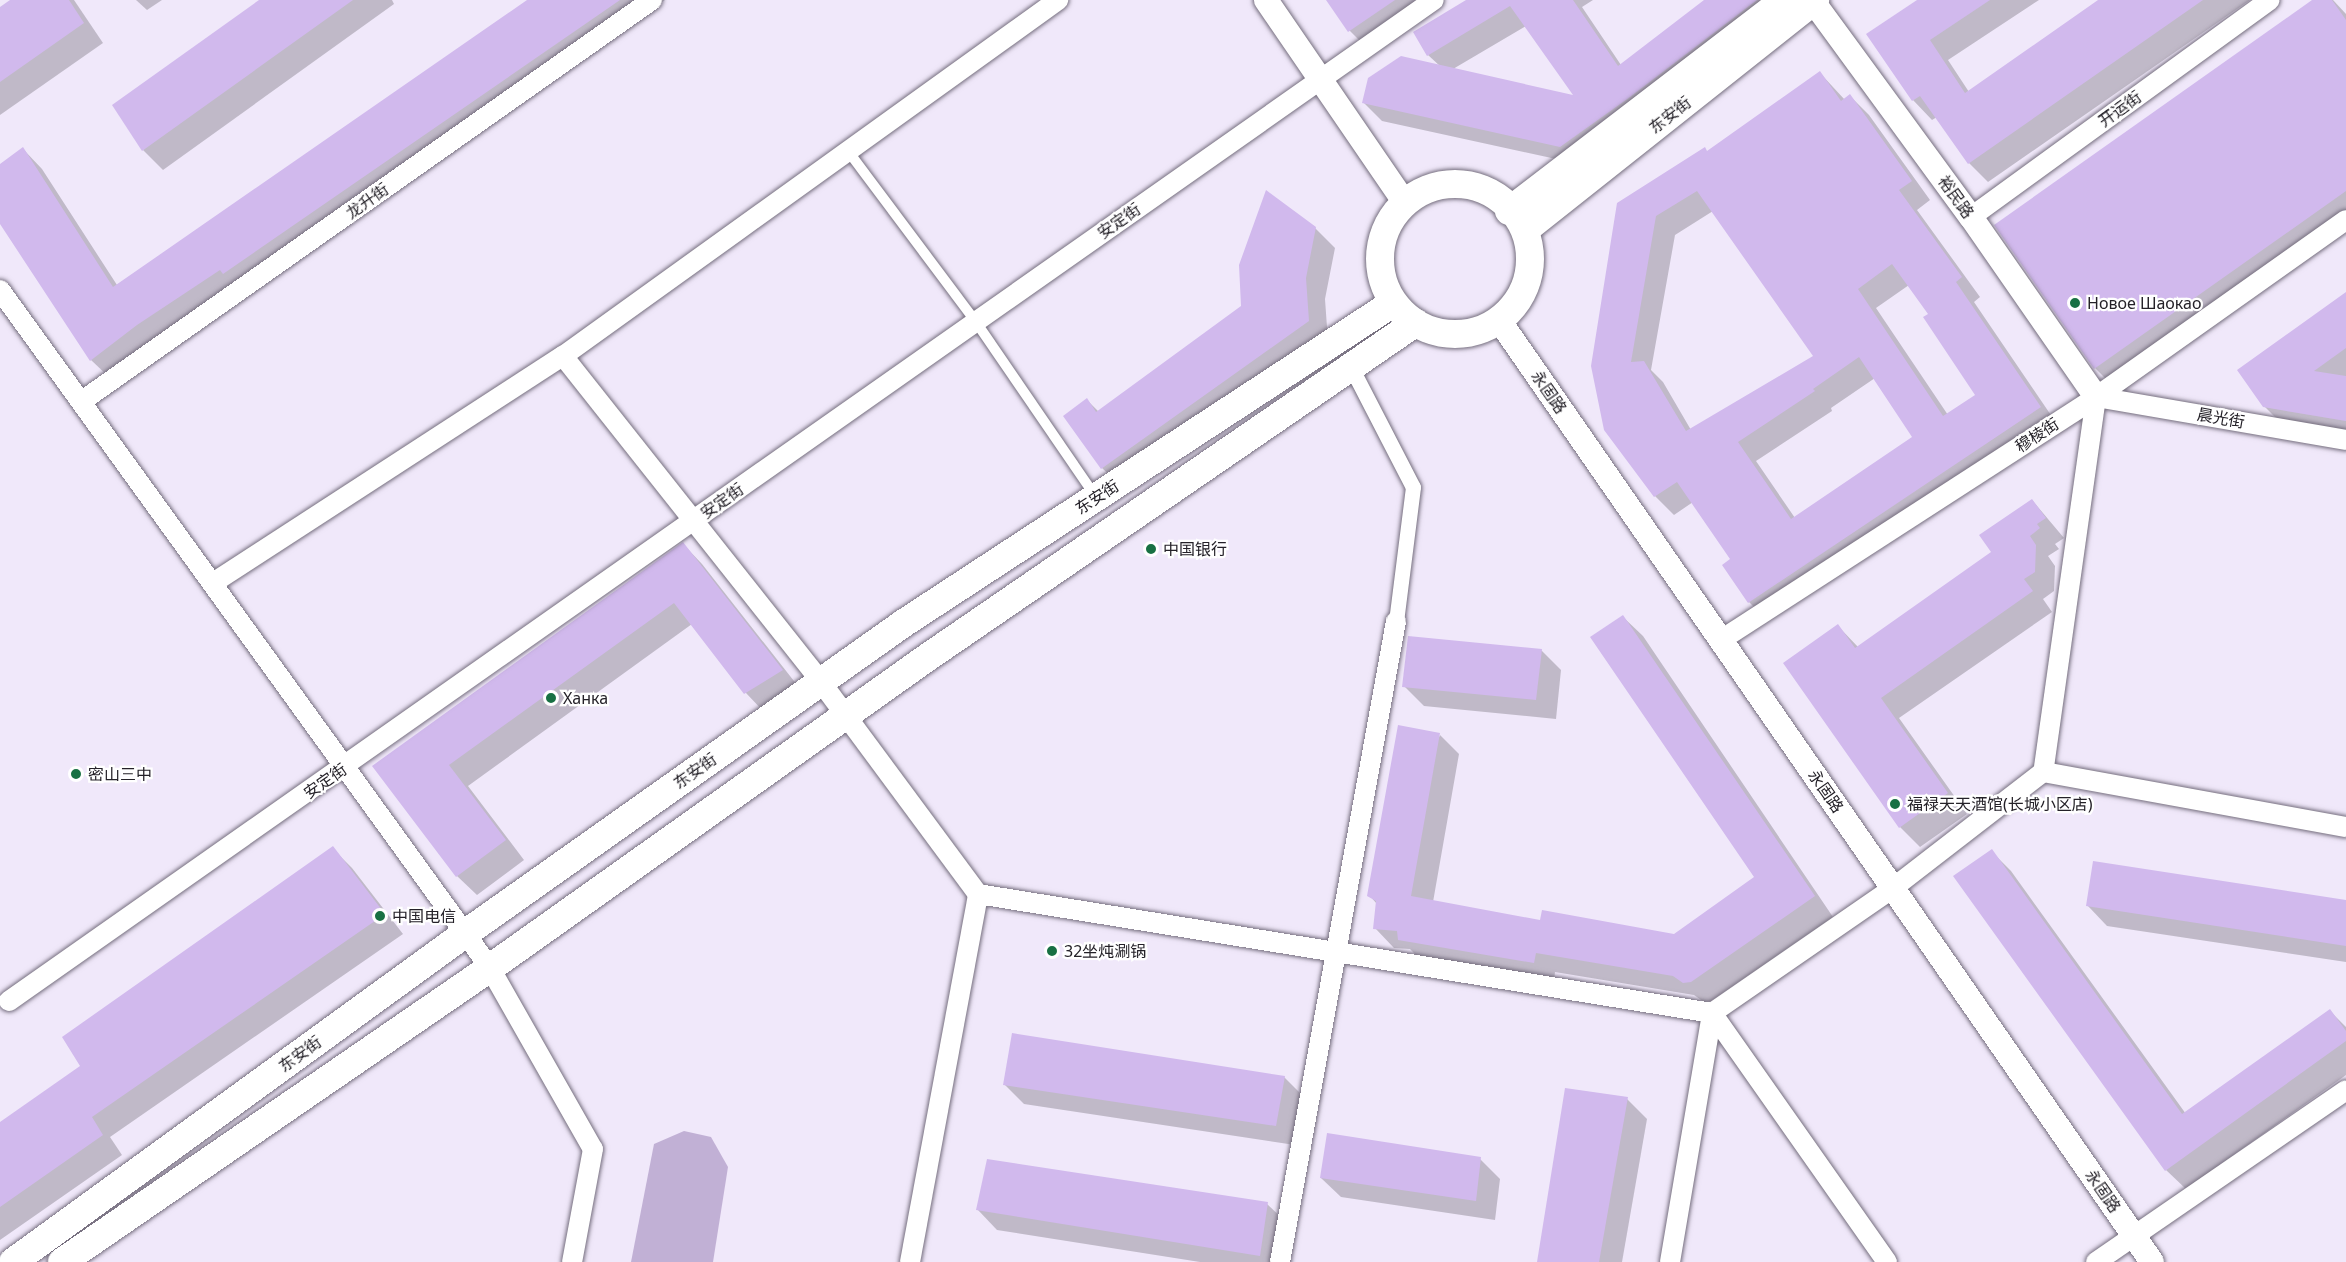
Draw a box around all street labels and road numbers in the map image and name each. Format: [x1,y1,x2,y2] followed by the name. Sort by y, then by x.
[2095,87,2145,131] street label: 开运街
[1645,93,1695,137] street label: 东安街
[1934,172,1978,222] street label: 裕民路
[342,179,392,223] street label: 龙升街
[1094,199,1144,243] street label: 安定街
[1527,367,1571,417] street label: 永固路
[2196,404,2246,432] street label: 晨光街
[2012,414,2062,456] street label: 穆棱街
[1072,476,1122,518] street label: 东安街
[697,479,747,523] street label: 安定街
[670,749,720,793] street label: 东安街
[300,759,350,803] street label: 安定街
[1804,766,1848,816] street label: 永固路
[275,1032,325,1076] street label: 东安街
[2081,1166,2125,1216] street label: 永固路

